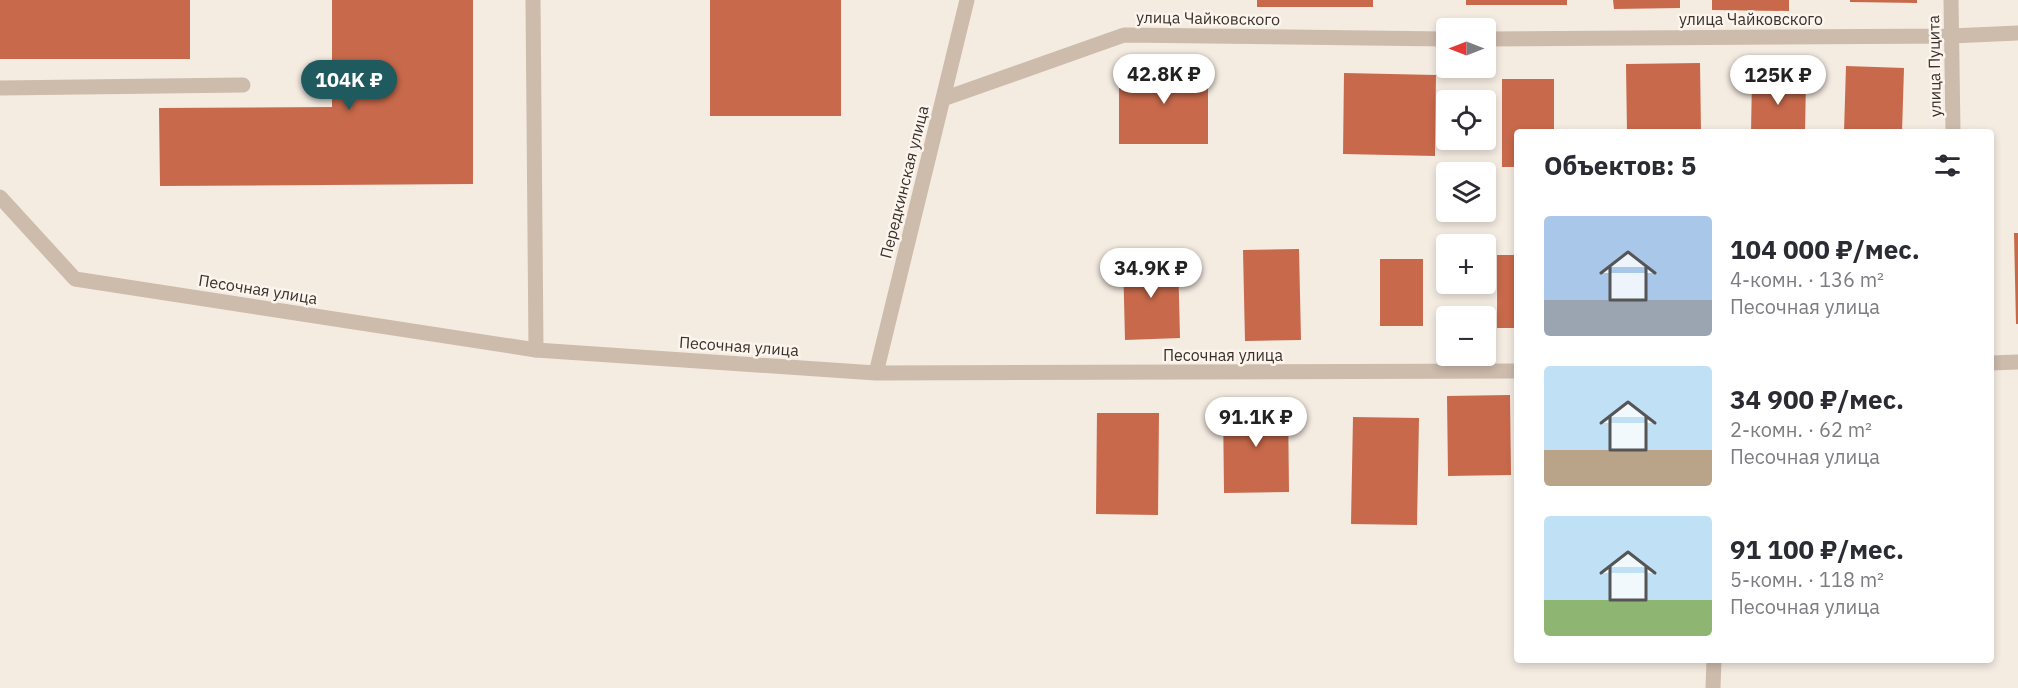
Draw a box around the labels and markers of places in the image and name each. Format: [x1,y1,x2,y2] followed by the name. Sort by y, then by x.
[1109,54,1219,105] pin: 42.8K ₽
[1729,55,1827,106] pin: 125K ₽
[300,60,398,111] pin: 104K ₽
[1096,248,1206,299] pin: 34.9K ₽
[1201,397,1311,448] pin: 91.1K ₽

